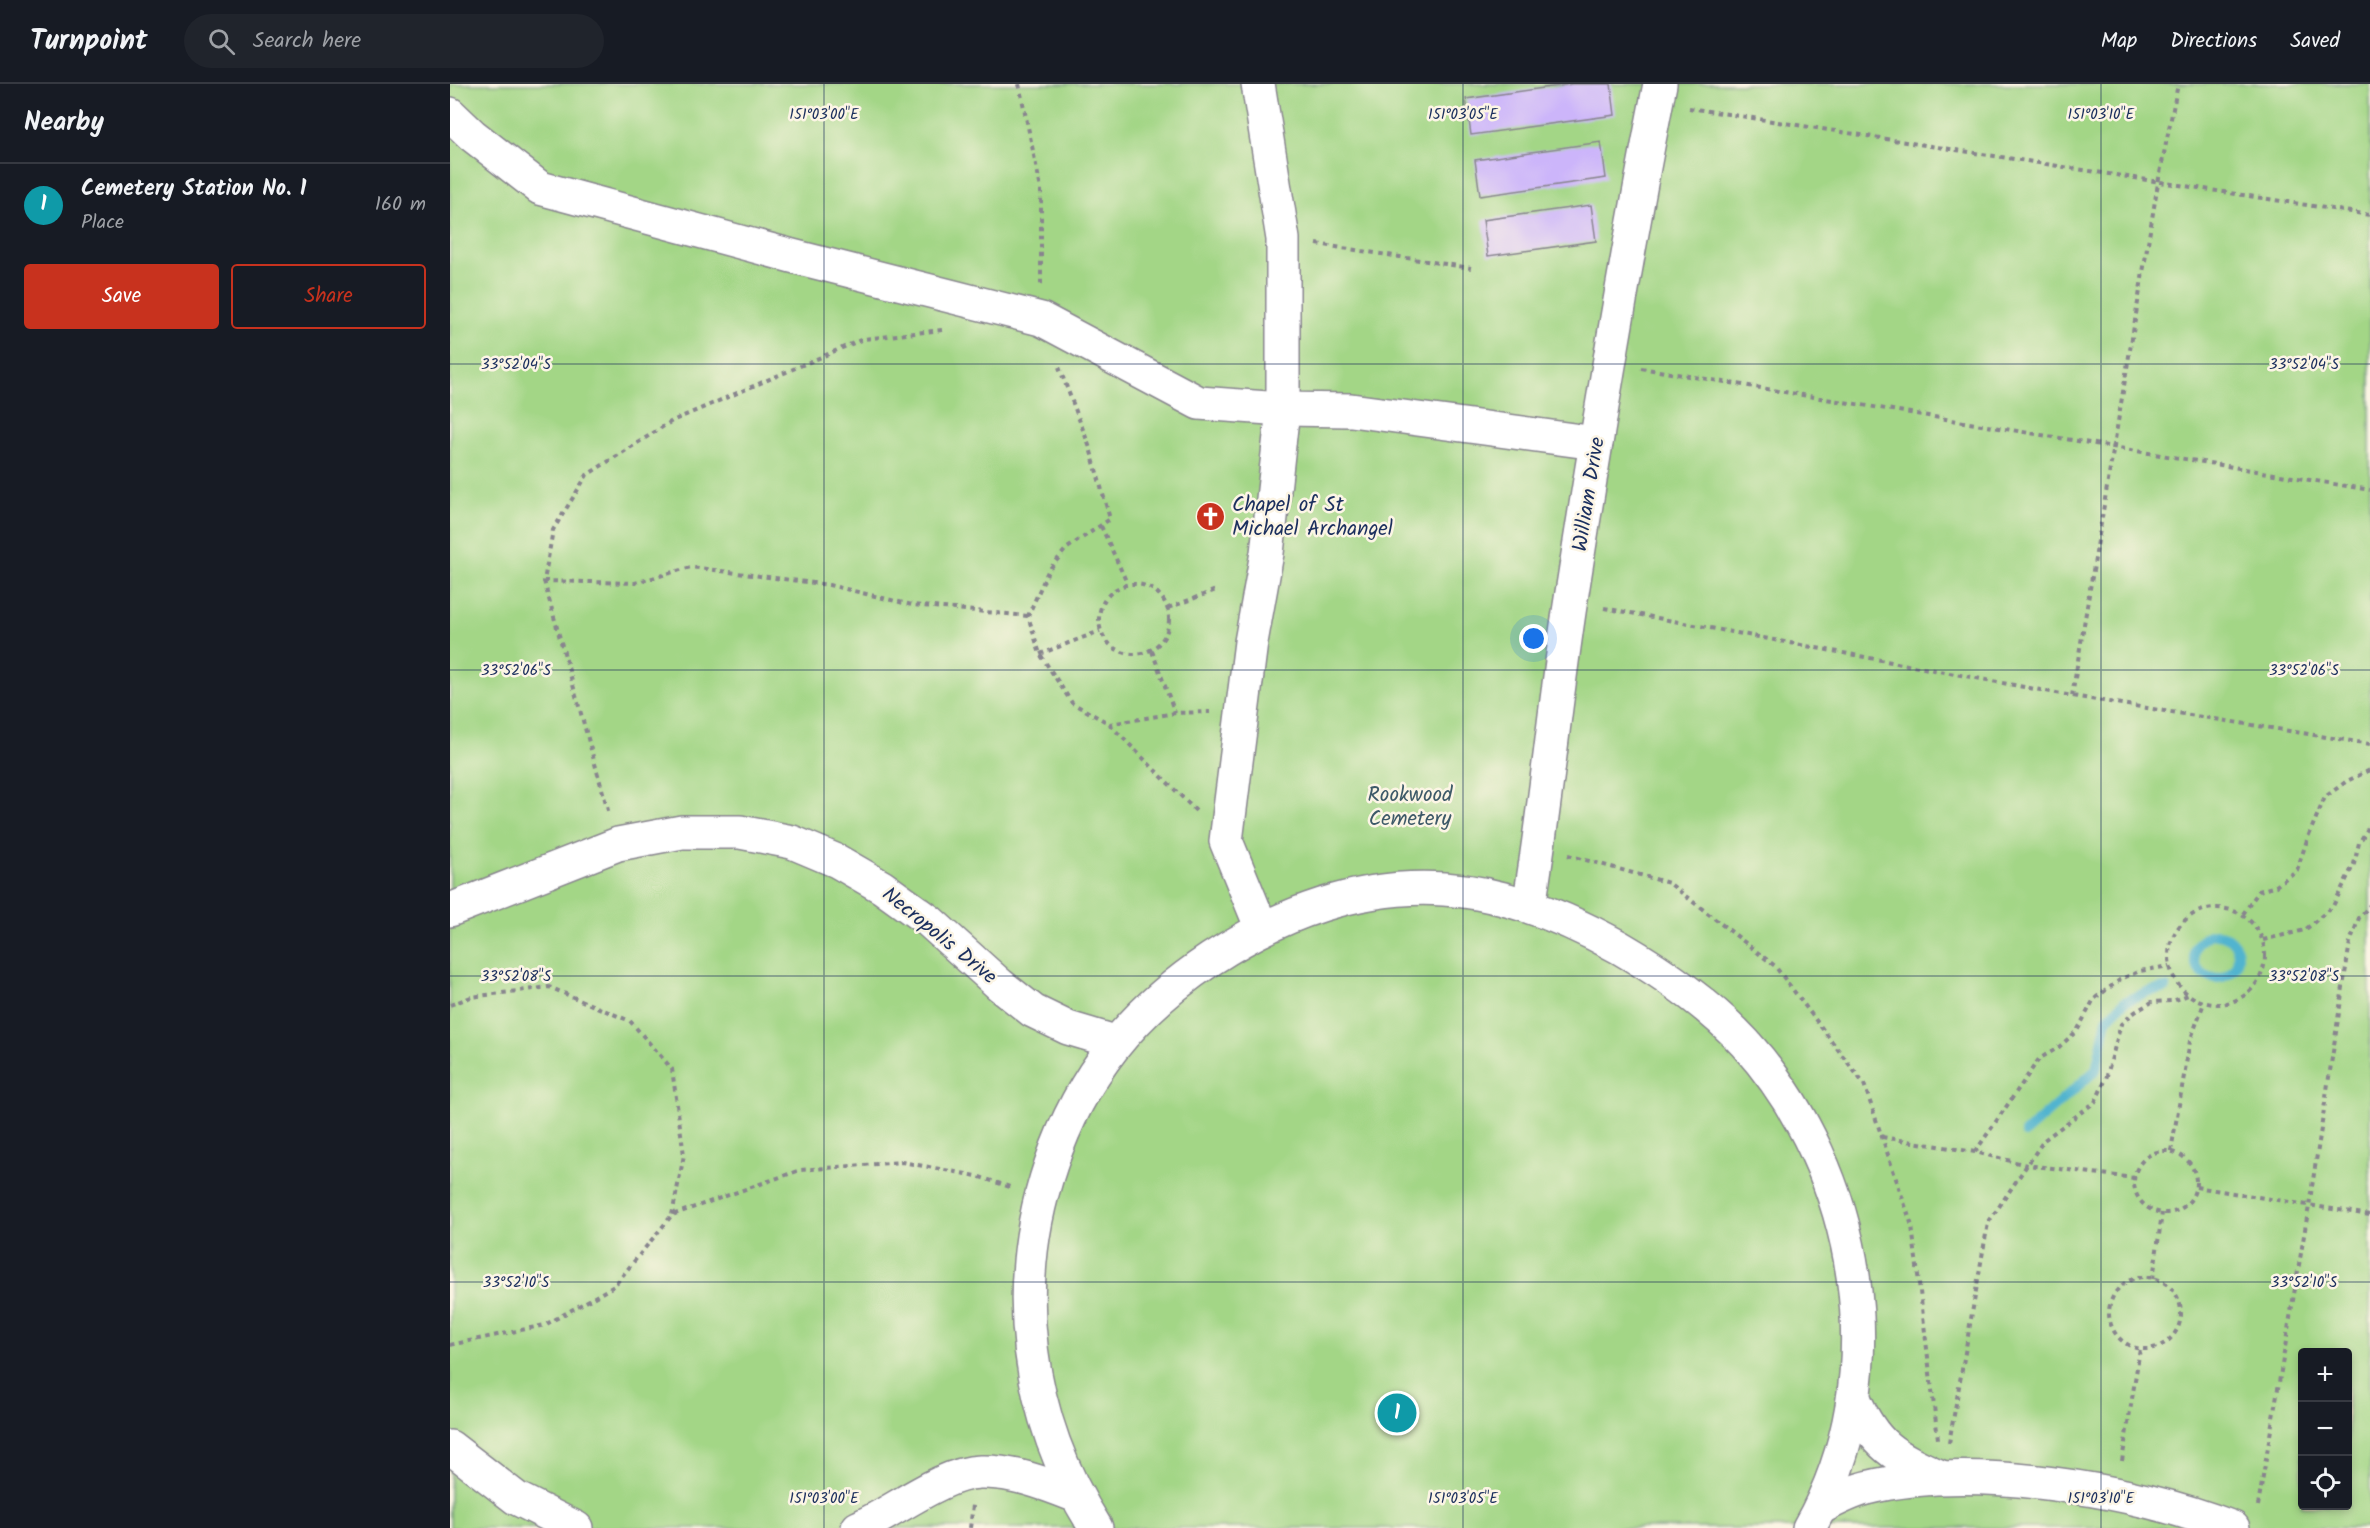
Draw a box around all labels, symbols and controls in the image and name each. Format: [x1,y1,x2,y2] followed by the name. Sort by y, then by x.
[184,14,604,68] search box
[30,19,148,64] text: Turnpoint
[253,24,361,59] text: Search here
[205,25,238,58] icon: search
[2101,25,2137,58] text: Map
[2170,25,2257,58] text: Directions
[2290,25,2340,58] text: Saved
[24,102,104,144] text: Nearby
[789,103,860,127] text: 151°03'00"E
[1428,103,1499,127] text: 151°03'05"E
[2068,103,2136,127] text: 151°03'10"E
[81,172,306,207] text: Cemetery Station No. 1
[40,189,47,221] text: 1
[375,189,426,221] text: 160 m
[81,207,124,239] text: Place
[24,264,219,329] button: Save
[231,264,426,329] button: Share
[481,353,551,377] text: 33°52'04"S
[2269,353,2339,377] text: 33°52'04"S
[1564,434,1615,554] street label: William Drive
[1232,489,1393,546] place label: Chapel of St Michael Archangel
[1195,500,1227,532] church icon: Chapel of St Michael Archangel
[1519,624,1548,653] your location
[481,659,551,683] text: 33°52'06"S
[2269,659,2339,683] text: 33°52'06"S
[1368,779,1453,836] park label: Rookwood Cemetery
[874,879,1004,993] street label: Necropolis Drive
[481,965,551,989] text: 33°52'08"S
[2269,965,2339,989] text: 33°52'08"S
[483,1271,549,1295] text: 33°52'10"S
[2271,1271,2337,1295] text: 33°52'10"S
[2298,1348,2352,1510] map controls
[2298,1348,2352,1402] button: +
[1378,1390,1416,1436] pin: 1
[2298,1402,2352,1456] button: −
[2298,1456,2352,1510] button: locate
[789,1487,860,1511] text: 151°03'00"E
[1428,1487,1499,1511] text: 151°03'05"E
[2068,1487,2136,1511] text: 151°03'10"E

